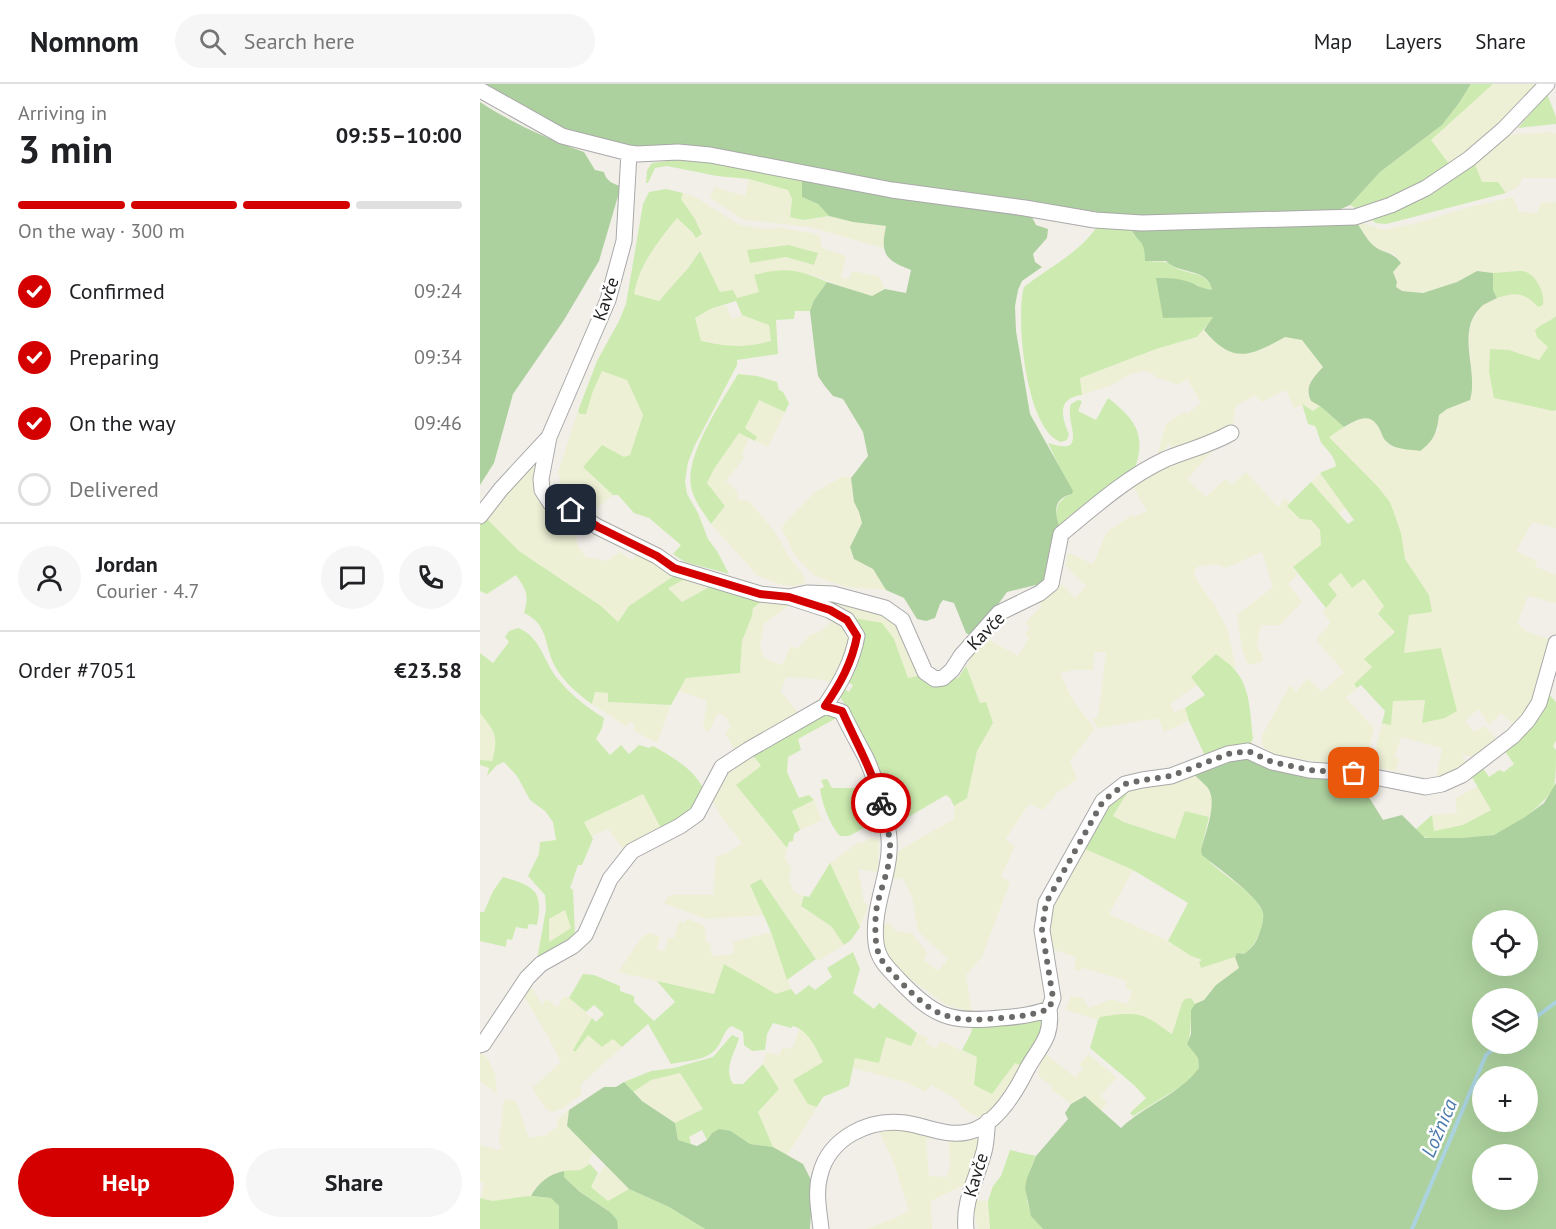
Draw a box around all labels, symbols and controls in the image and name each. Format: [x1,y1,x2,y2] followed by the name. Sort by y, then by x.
[175,14,595,68] search box
[30,23,139,60] text: Nomnom
[196,25,229,58] icon: search
[244,27,355,55] text: Search here
[1314,28,1352,55] text: Map
[1385,28,1442,55] text: Layers
[1475,28,1526,55] text: Share
[18,100,107,126] text: Arriving in
[336,121,462,149] text: 09:55–10:00
[18,123,113,174] text: 3 min
[18,218,185,244] text: On the way · 300 m
[587,274,624,324] street label: Kavče
[18,275,51,308] icon: check
[69,277,165,305] text: Confirmed
[414,278,462,304] text: 09:24
[18,341,51,374] icon: check
[69,343,159,371] text: Preparing
[414,344,462,370] text: 09:34
[18,407,51,440] icon: check
[69,409,176,437] text: On the way
[414,410,462,436] text: 09:46
[69,475,159,503] text: Delivered
[545,484,596,535] pin
[554,493,587,526] icon: home
[18,546,81,609] button: person
[321,546,384,609] button: chat
[399,546,462,609] button: phone
[96,550,158,578] text: Jordan
[96,578,199,604] text: Courier · 4.7
[962,607,1009,655] street label: Kavče
[18,656,137,684] text: Order #7051
[394,656,462,684] text: €23.58
[1328,747,1379,798] pin
[1337,756,1370,789] icon: bag
[851,773,911,833] courier
[865,787,898,820] icon: bike
[1472,910,1538,1210] map controls
[1472,910,1538,976] button: locate
[1472,988,1538,1054] button: layers
[1472,1066,1538,1132] button: +
[1415,1095,1463,1161] water label: Ložnica
[1472,1144,1538,1210] button: −
[18,1148,234,1217] button: Help
[246,1148,462,1217] button: Share
[958,1150,993,1200] street label: Kavče

